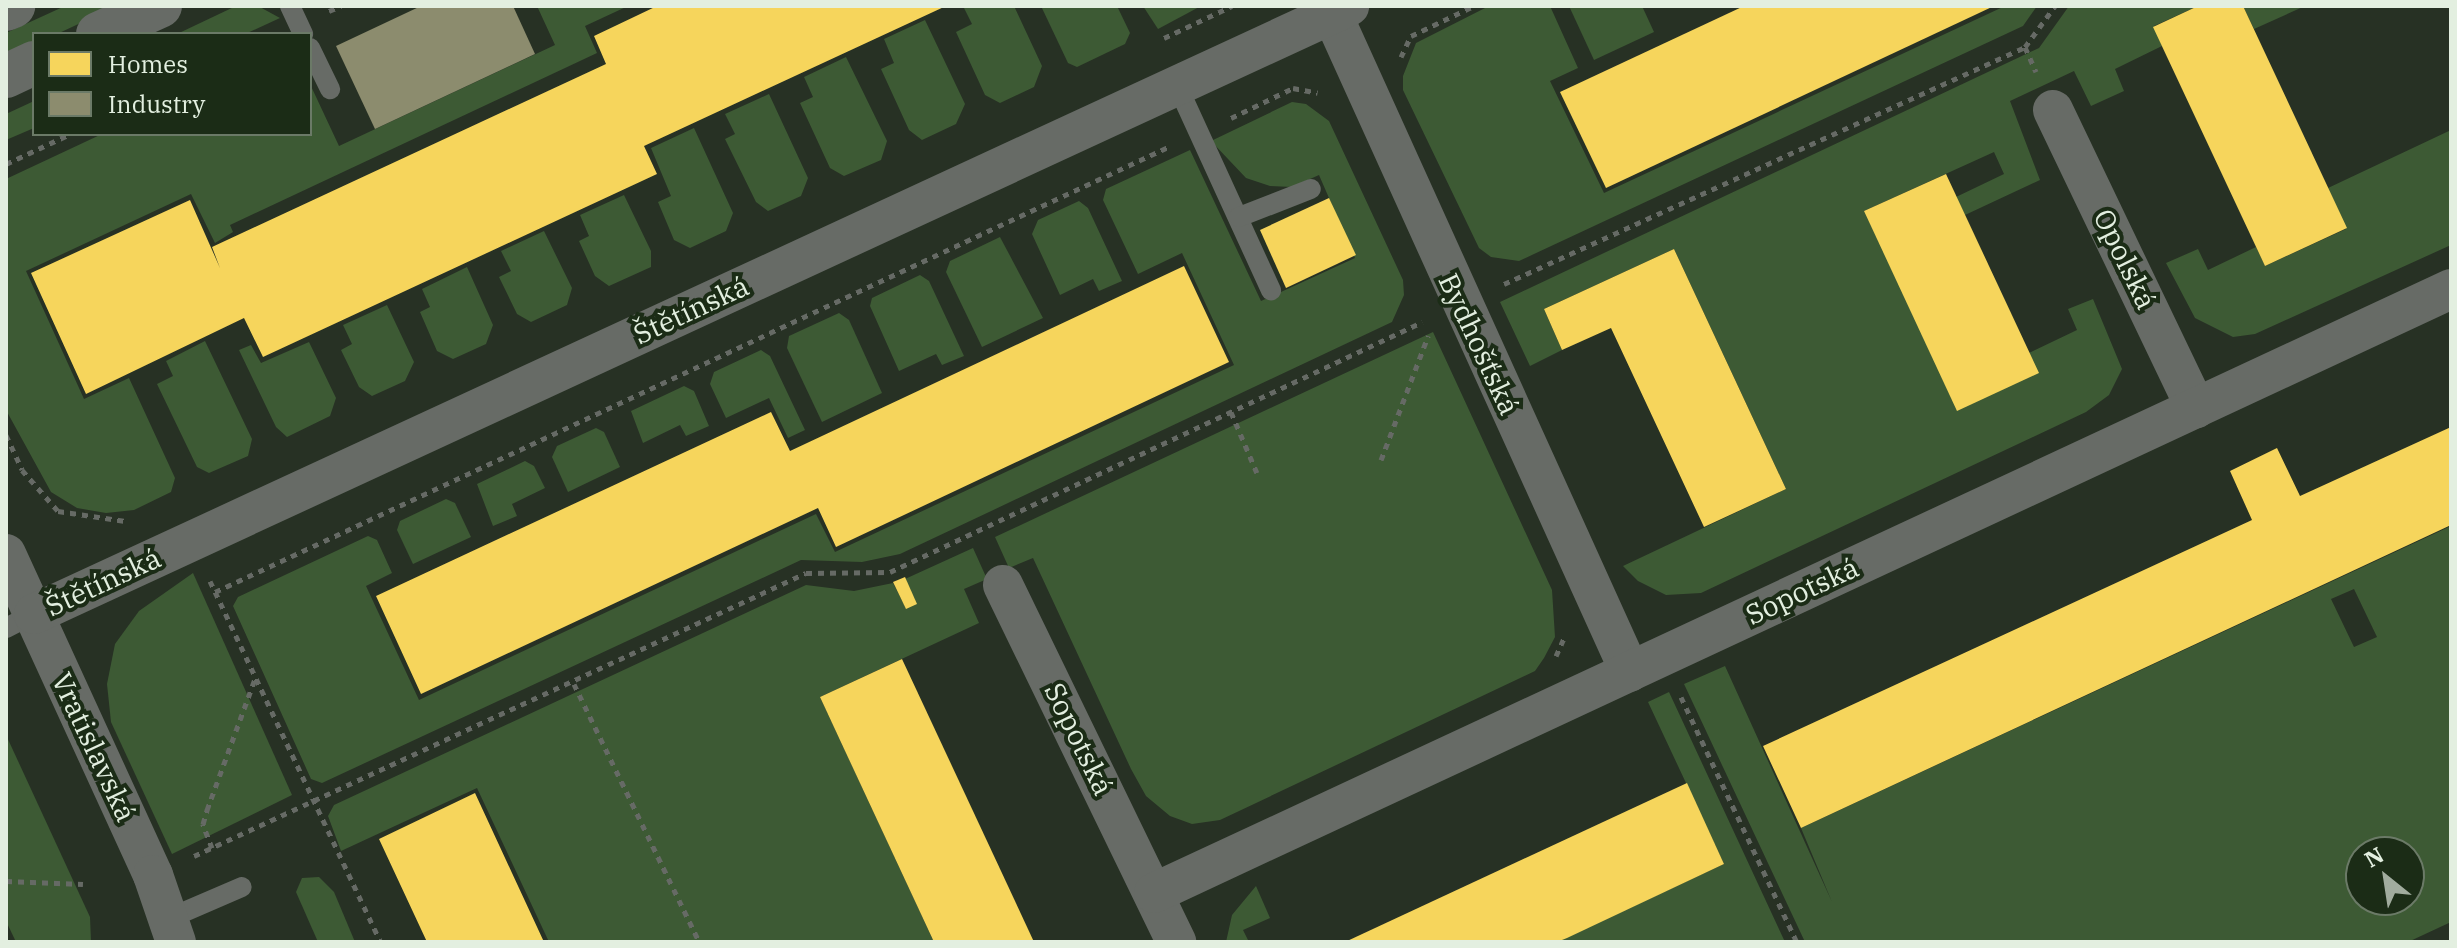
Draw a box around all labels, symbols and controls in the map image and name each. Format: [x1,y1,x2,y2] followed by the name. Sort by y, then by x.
[32,32,312,136] legend
[108,48,188,80] text: Homes
[108,88,205,120] text: Industry
[2086,204,2164,314] street label: Opolská
[1432,268,1526,420] street label: Bydhošťská
[628,269,754,351] street label: Štětínská
[40,541,166,623] street label: Štětínská
[1740,550,1864,632] street label: Sopotská
[45,667,143,827] street label: Vratislavská
[1037,677,1121,801] street label: Sopotská
[2345,836,2425,916] north arrow
[2359,840,2389,873] text: N

